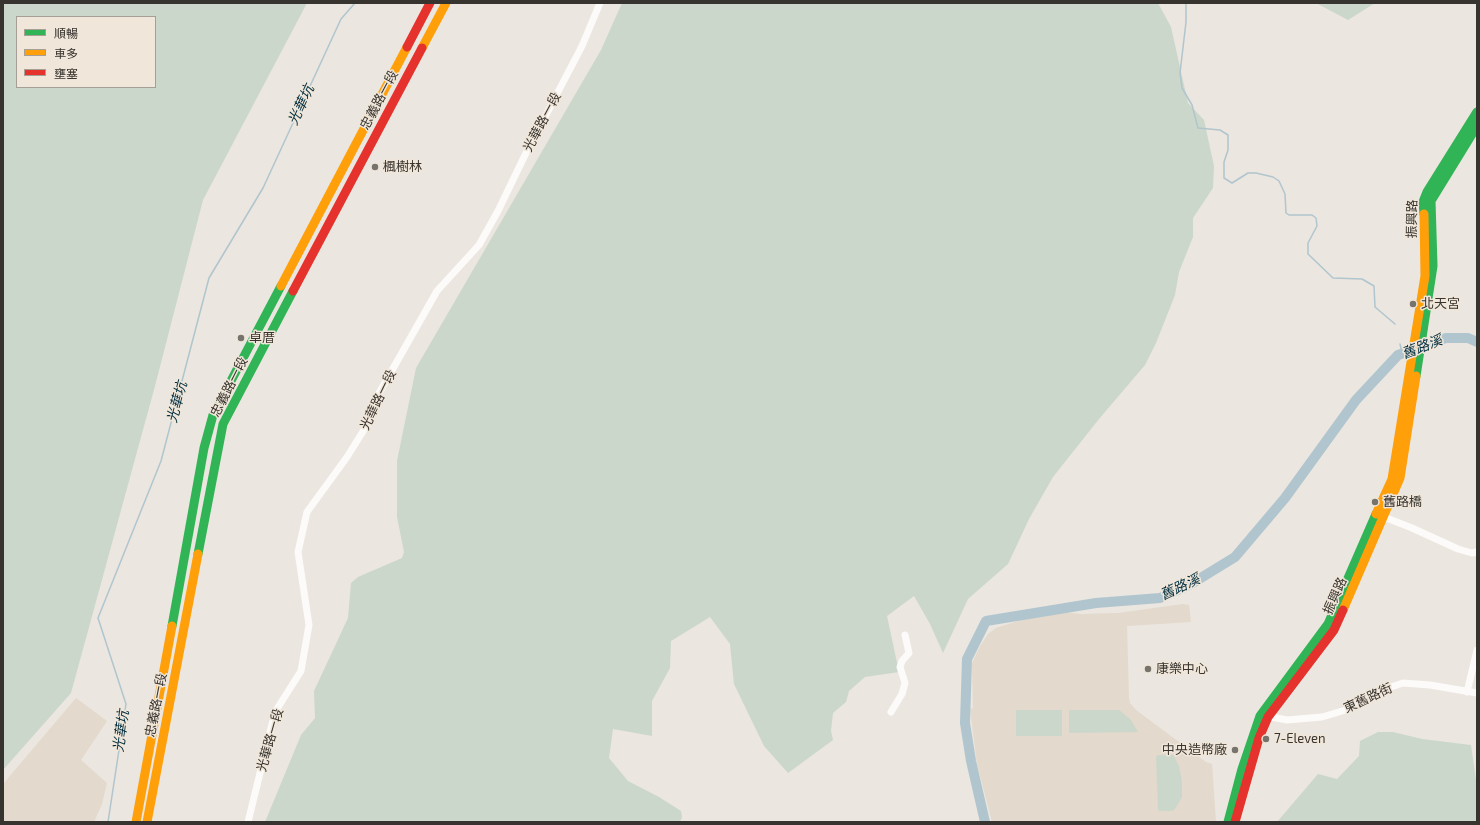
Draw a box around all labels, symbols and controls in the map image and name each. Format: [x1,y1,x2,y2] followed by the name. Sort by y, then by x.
[16,16,156,88] legend
[54,26,78,40] text: 順暢
[54,46,78,60] text: 車多
[54,66,78,80] text: 壅塞
[357,68,401,132] street label: 忠義路一段
[285,82,317,128] water label: 光華坑
[520,90,564,154] street label: 光華路一段
[383,159,422,175] place label: 楓樹林
[370,162,380,172] marker: 楓樹林
[1404,199,1420,239] street label: 振興路
[1421,296,1460,312] place label: 北天宮
[1408,299,1418,309] marker: 北天宮
[249,330,275,346] place label: 卓厝
[1399,332,1445,362] water label: 舊路溪
[236,333,246,343] marker: 卓厝
[207,355,251,419] street label: 忠義路一段
[357,367,399,433] street label: 光華路一段
[163,380,191,424] water label: 光華坑
[1383,494,1422,510] place label: 舊路橋
[1370,497,1380,507] marker: 舊路橋
[1157,571,1203,603] water label: 舊路溪
[1320,575,1350,617] street label: 振興路
[1156,661,1208,677] place label: 康樂中心
[1143,664,1153,674] marker: 康樂中心
[142,672,170,738] street label: 忠義路一段
[1341,680,1395,716] street label: 東舊路街
[254,707,286,773] street label: 光華路一段
[110,709,132,753] water label: 光華坑
[1274,731,1326,747] place label: 7-Eleven
[1261,734,1271,744] marker: 7-Eleven
[1162,742,1227,758] place label: 中央造幣廠
[1230,745,1240,755] marker: 中央造幣廠

